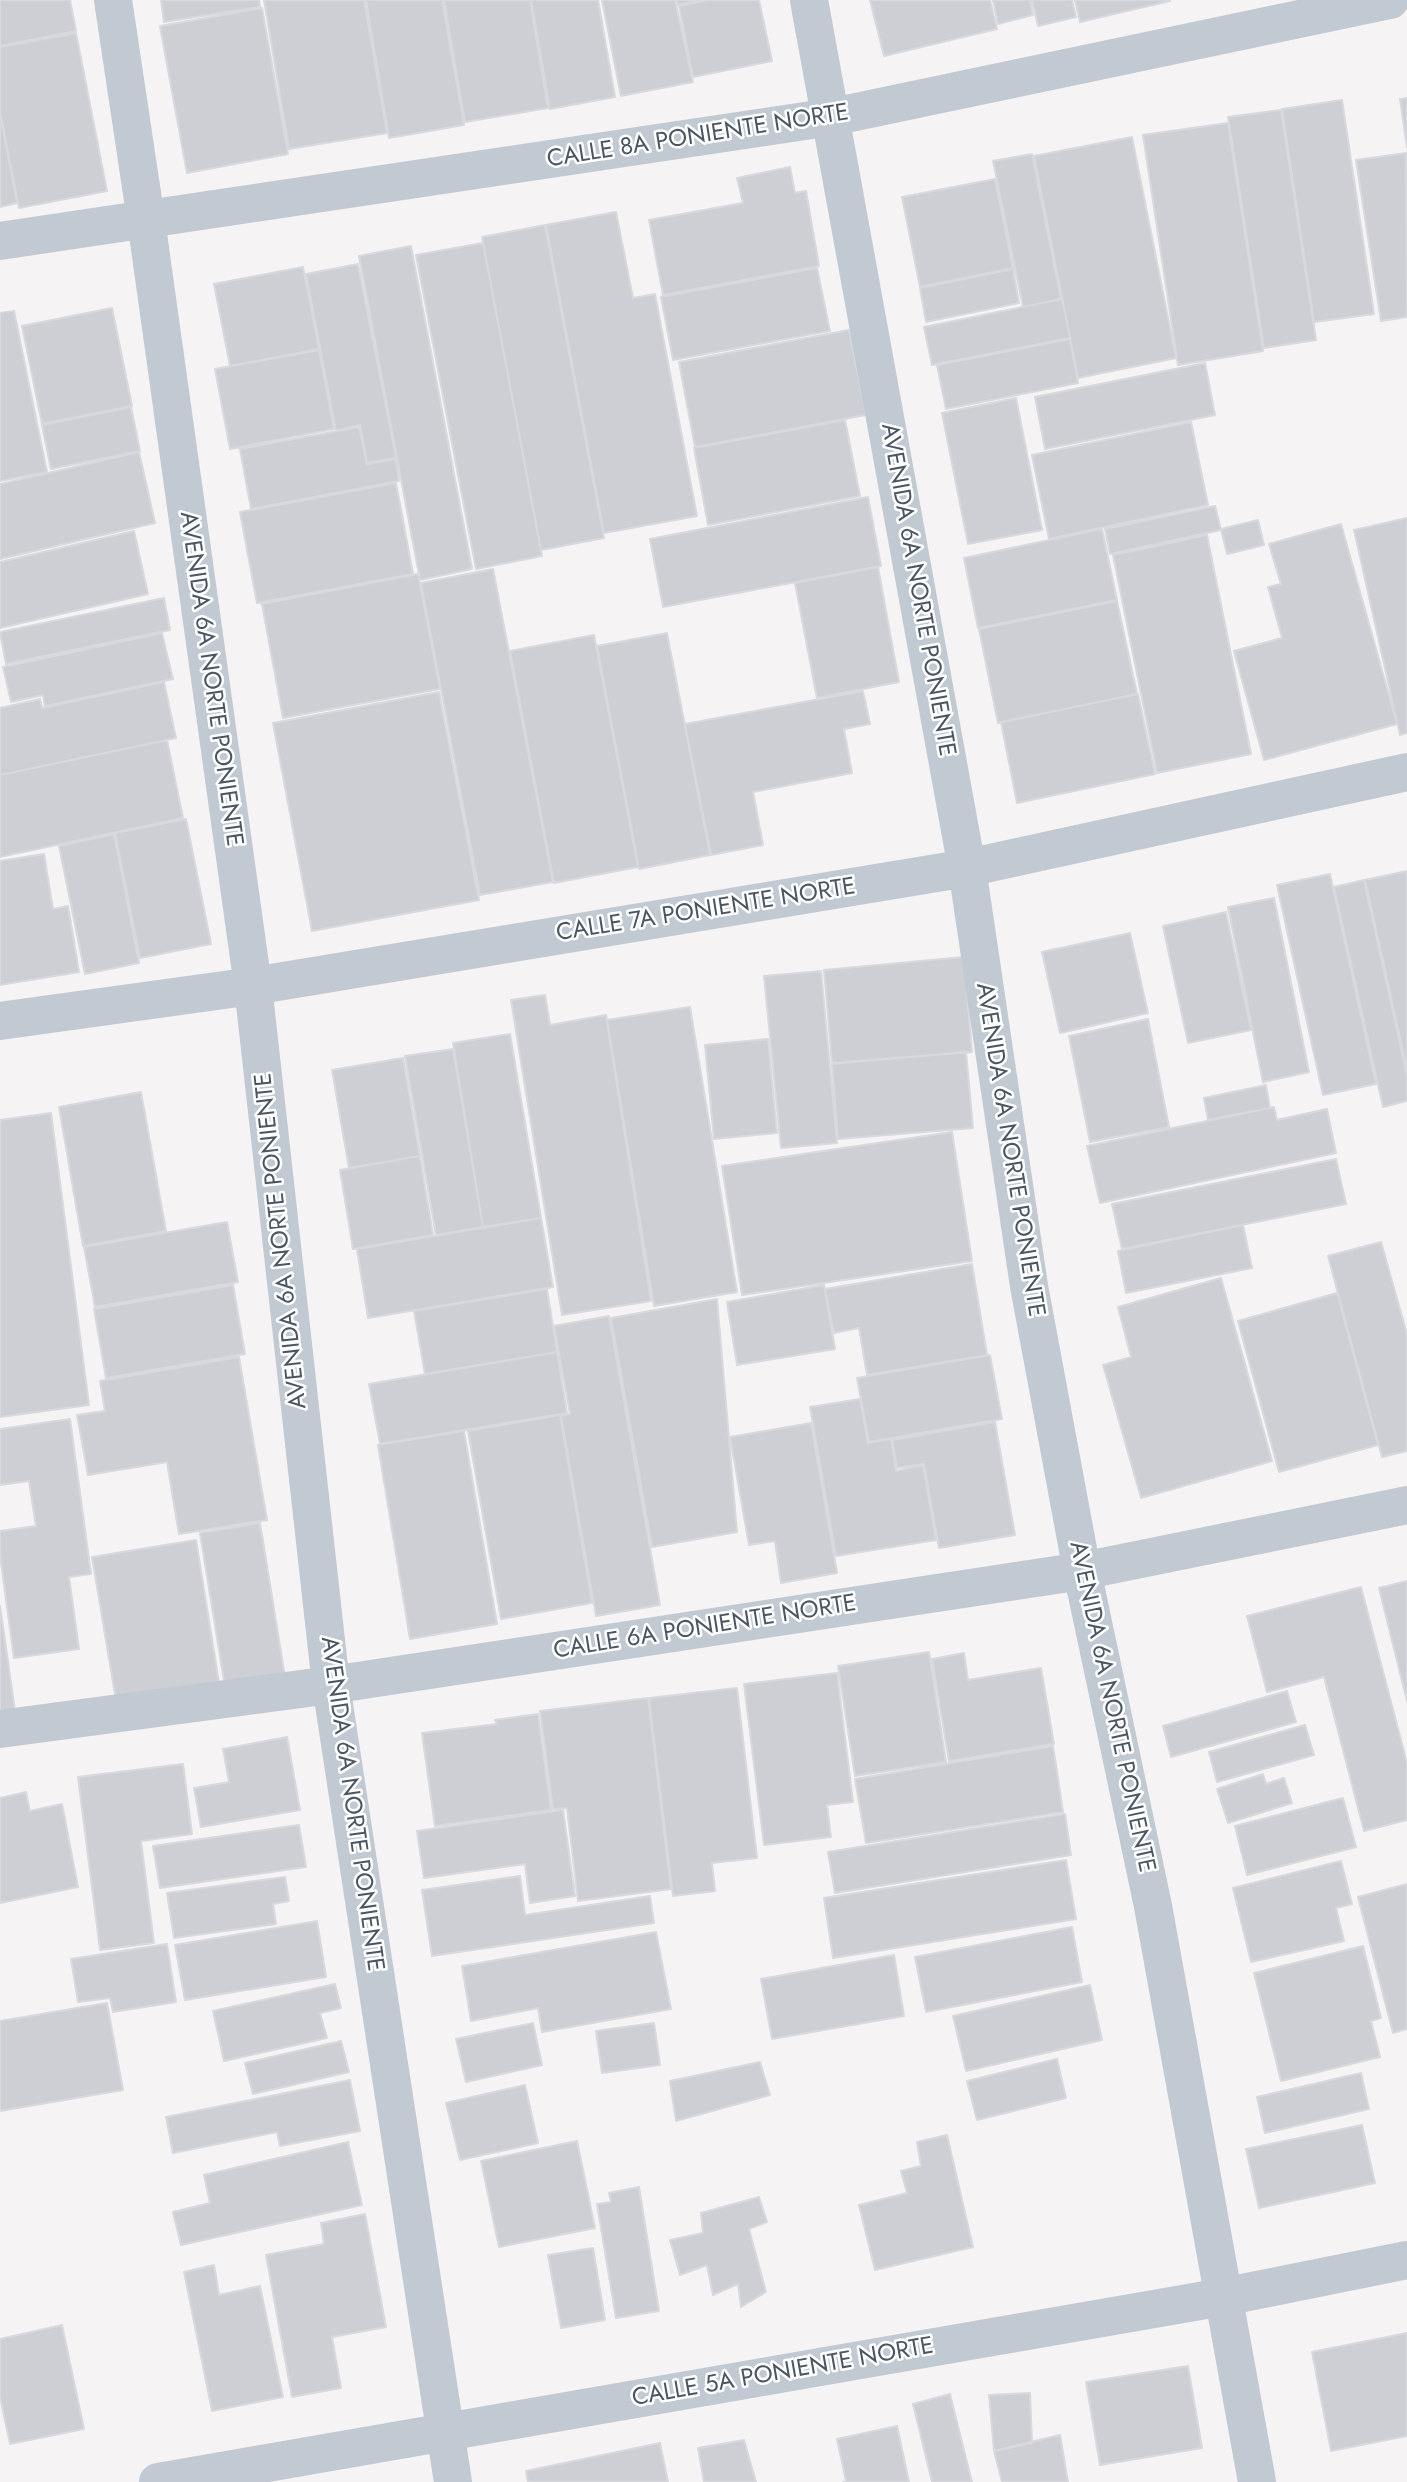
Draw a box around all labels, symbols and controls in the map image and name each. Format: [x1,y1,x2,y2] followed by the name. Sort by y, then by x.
[545,99,851,175] street label: CALLE 8A PONIENTE NORTE
[873,421,961,759] street label: AVENIDA 6A NORTE PONIENTE
[172,510,248,848] street label: AVENIDA 6A NORTE PONIENTE
[554,873,858,949] street label: CALLE 7A PONIENTE NORTE
[968,981,1050,1319] street label: AVENIDA 6A NORTE PONIENTE
[250,1072,314,1410] street label: AVENIDA 6A NORTE PONIENTE
[1062,1539,1160,1875] street label: AVENIDA 6A NORTE PONIENTE
[552,1590,858,1666] street label: CALLE 6A PONIENTE NORTE
[313,1635,389,1973] street label: AVENIDA 6A NORTE PONIENTE
[630,2332,936,2414] street label: CALLE 5A PONIENTE NORTE

